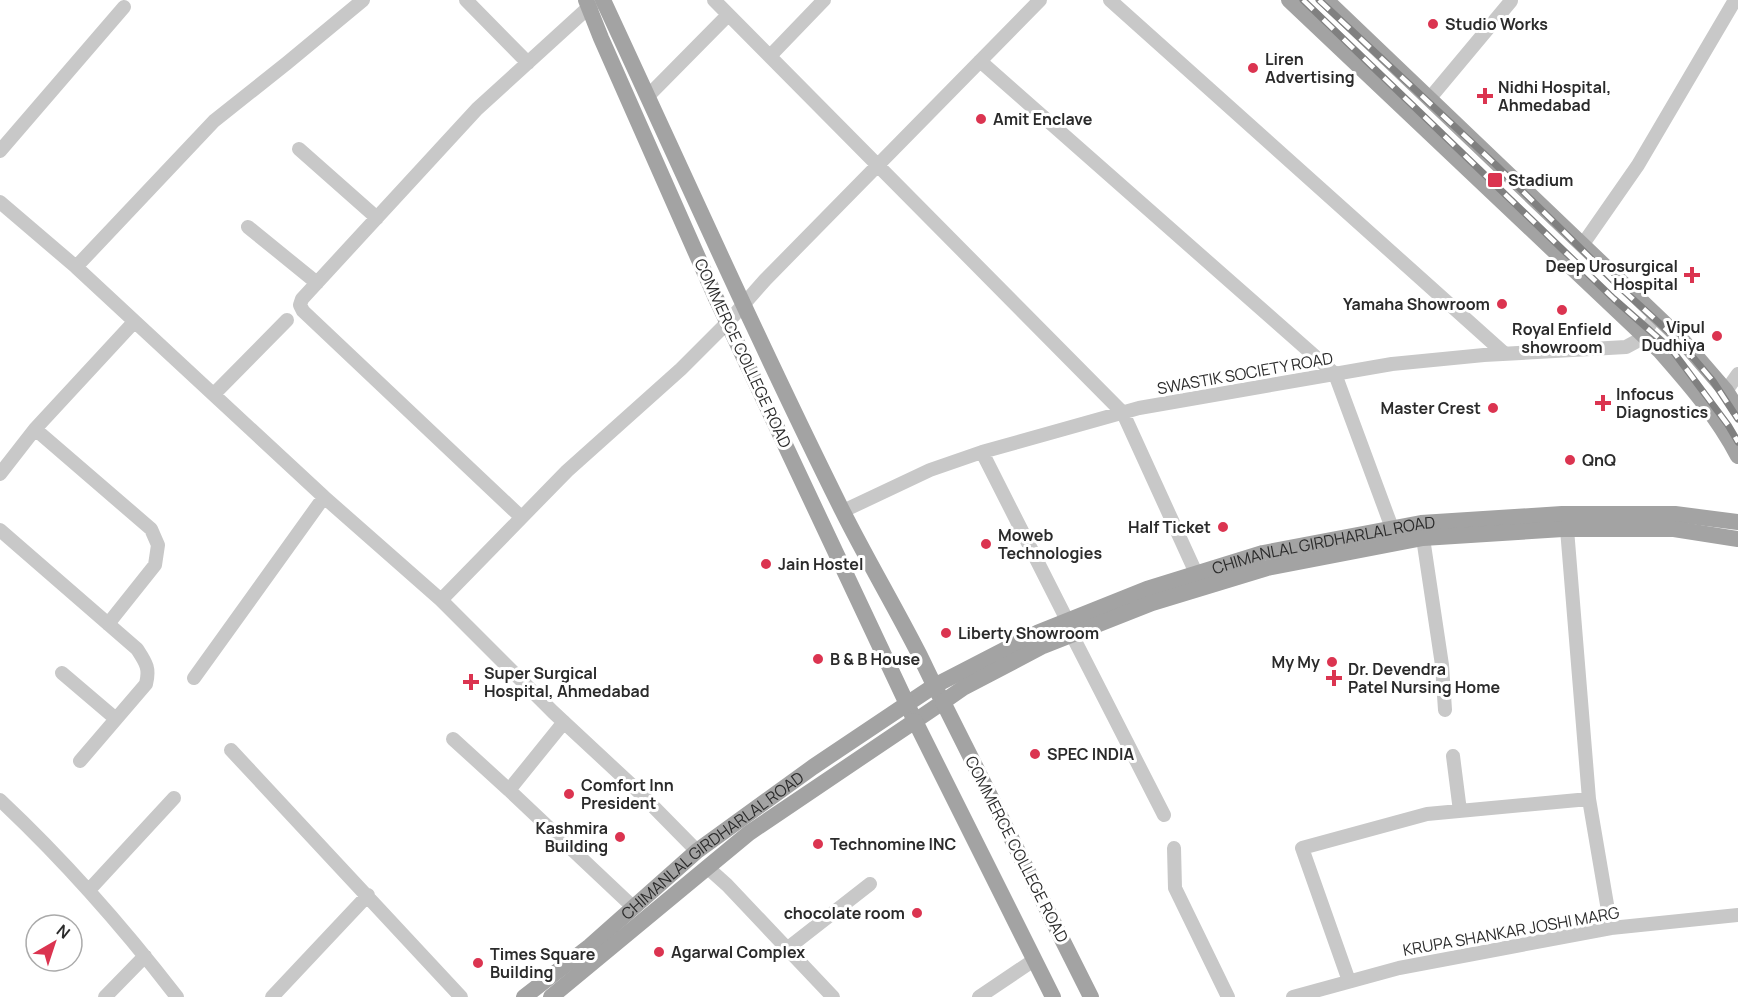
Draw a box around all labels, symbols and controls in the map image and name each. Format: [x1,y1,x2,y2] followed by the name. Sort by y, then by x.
[1445,13,1548,35] place label: Studio Works
[1426,17,1440,31] marker: Studio Works
[1265,48,1355,88] place label: Liren Advertising
[1246,61,1260,75] marker: Liren Advertising
[1498,76,1611,116] place label: Nidhi Hospital, Ahmedabad
[1476,87,1494,105] marker: Nidhi Hospital, Ahmedabad
[993,108,1093,130] place label: Amit Enclave
[974,112,988,126] marker: Amit Enclave
[1508,169,1573,191] place label: Stadium
[1486,171,1504,189] marker: Stadium
[689,255,797,451] street label: COMMERCE COLLEGE ROAD
[1545,255,1678,295] place label: Deep Urosurgical Hospital
[1683,266,1701,284] marker: Deep Urosurgical Hospital
[1343,293,1490,315] place label: Yamaha Showroom
[1495,297,1509,311] marker: Yamaha Showroom
[1555,303,1569,317] marker: Royal Enfield showroom
[1642,316,1705,356] place label: Vipul Dudhiya
[1512,318,1612,358] place label: Royal Enfield showroom
[1710,329,1724,343] marker: Vipul Dudhiya
[1155,347,1335,399] street label: SWASTIK SOCIETY ROAD
[1616,383,1709,423] place label: Infocus Diagnostics
[1594,394,1612,412] marker: Infocus Diagnostics
[1380,397,1481,419] place label: Master Crest
[1486,401,1500,415] marker: Master Crest
[1582,449,1616,471] place label: QnQ
[1563,453,1577,467] marker: QnQ
[1209,511,1436,579] street label: CHIMANLAL GIRDHARLAL ROAD
[1128,516,1211,538] place label: Half Ticket
[1216,520,1230,534] marker: Half Ticket
[998,524,1102,564] place label: Moweb Technologies
[979,537,993,551] marker: Moweb Technologies
[778,553,863,575] place label: Jain Hostel
[759,557,773,571] marker: Jain Hostel
[958,622,1099,644] place label: Liberty Showroom
[939,626,953,640] marker: Liberty Showroom
[830,648,921,670] place label: B & B House
[1272,651,1320,673] place label: My My
[811,652,825,666] marker: B & B House
[1325,655,1339,669] marker: My My
[1348,658,1500,698] place label: Dr. Devendra Patel Nursing Home
[484,662,650,702] place label: Super Surgical Hospital, Ahmedabad
[1325,669,1343,687] marker: Dr. Devendra Patel Nursing Home
[462,673,480,691] marker: Super Surgical Hospital, Ahmedabad
[1047,743,1134,765] place label: SPEC INDIA
[1028,747,1042,761] marker: SPEC INDIA
[960,752,1074,946] street label: COMMERCE COLLEGE ROAD
[616,766,808,925] street label: CHIMANLAL GIRDHARLAL ROAD
[581,774,674,814] place label: Comfort Inn President
[562,787,576,801] marker: Comfort Inn President
[535,817,608,857] place label: Kashmira Building
[613,830,627,844] marker: Kashmira Building
[830,833,957,855] place label: Technomine INC
[811,837,825,851] marker: Technomine INC
[1401,901,1621,961] street label: KRUPA SHANKAR JOSHI MARG
[784,902,905,924] place label: chocolate room
[910,906,924,920] marker: chocolate room
[24,913,84,973] north arrow
[52,919,75,944] text: N
[671,941,805,963] place label: Agarwal Complex
[490,943,596,983] place label: Times Square Building
[652,945,666,959] marker: Agarwal Complex
[471,956,485,970] marker: Times Square Building

